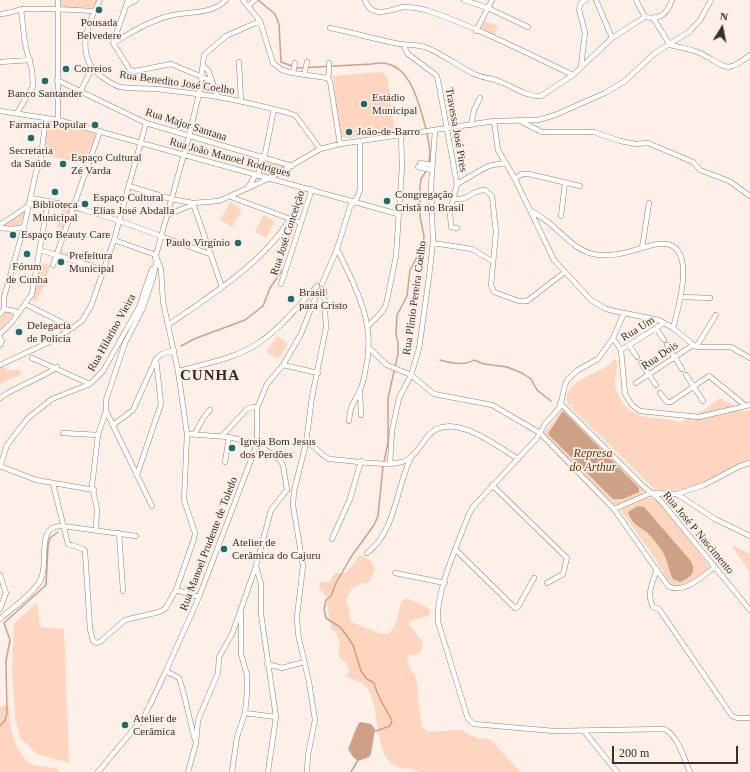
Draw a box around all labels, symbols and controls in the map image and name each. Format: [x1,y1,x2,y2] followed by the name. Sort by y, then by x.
[94,5,104,15] marker: Pousada Belvedere
[702,8,742,48] north arrow
[719,10,729,23] text: N
[77,16,121,42] place label: Pousada Belvedere
[74,62,112,76] place label: Correios
[61,64,71,74] marker: Correios
[118,68,236,98] street label: Rua Benedito José Coelho
[40,76,50,86] marker: Banco Santander
[8,87,82,101] place label: Banco Santander
[442,87,470,173] street label: Travessa José Pires
[372,91,417,117] place label: Estádio Municipal
[359,99,369,109] marker: Estádio Municipal
[144,106,228,144] street label: Rua Major Santana
[9,118,87,132] place label: Farmacia Popular
[90,120,100,130] marker: Farmacia Popular
[357,125,420,139] place label: João-de-Barro
[344,127,354,137] marker: João-de-Barro
[26,133,36,143] marker: Secretaria da Saúde
[168,135,292,181] street label: Rua João Manoel Rodrigues
[9,144,53,170] place label: Secretaria da Saúde
[71,151,142,177] place label: Espaço Cultural Zé Varda
[58,159,68,169] marker: Espaço Cultural Zé Varda
[50,187,60,197] marker: Biblioteca Municipal
[395,188,464,214] place label: Congregação Cristã no Brasil
[268,189,308,277] street label: Rua José Conceição
[93,191,174,217] place label: Espaço Cultural Elias José Abdalla
[382,196,392,206] marker: Congregação Cristã no Brasil
[32,198,78,224] place label: Biblioteca Municipal
[80,199,90,209] marker: Espaço Cultural Elias José Abdalla
[21,228,110,242] place label: Espaço Beauty Care
[8,230,18,240] marker: Espaço Beauty Care
[166,236,230,250] place label: Paulo Virgínio
[233,238,243,248] marker: Paulo Virgínio
[400,240,430,356] street label: Rua Plinio Pereira Coelho
[22,249,32,259] marker: Fórum de Cunha
[69,249,114,275] place label: Prefeitura Municipal
[56,257,66,267] marker: Prefeitura Municipal
[6,260,48,286] place label: Fórum de Cunha
[299,286,348,312] place label: Brasil para Cristo
[85,292,139,374] street label: Rua Hilarino Vieira
[286,294,296,304] marker: Brasil para Cristo
[619,314,657,344] street label: Rua Um
[27,319,71,345] place label: Delegacia de Polícia
[14,327,24,337] marker: Delegacia de Polícia
[639,339,681,373] street label: Rua Dois
[180,367,240,385] district label: CUNHA
[240,435,316,461] place label: Igreja Bom Jesus dos Perdões
[227,443,237,453] marker: Igreja Bom Jesus dos Perdões
[569,447,617,475] water label: Represa do Arthur
[177,475,241,613] street label: Rua Manoel Prudente de Toledo
[660,489,736,577] street label: Rua José P Nascimento
[232,536,321,562] place label: Atelier de Cerâmica do Cajuru
[219,544,229,554] marker: Atelier de Cerâmica do Cajuru
[133,712,177,738] place label: Atelier de Cerâmica
[120,720,130,730] marker: Atelier de Cerâmica
[614,738,740,764] scale bar
[619,746,649,760] text: 200 m

